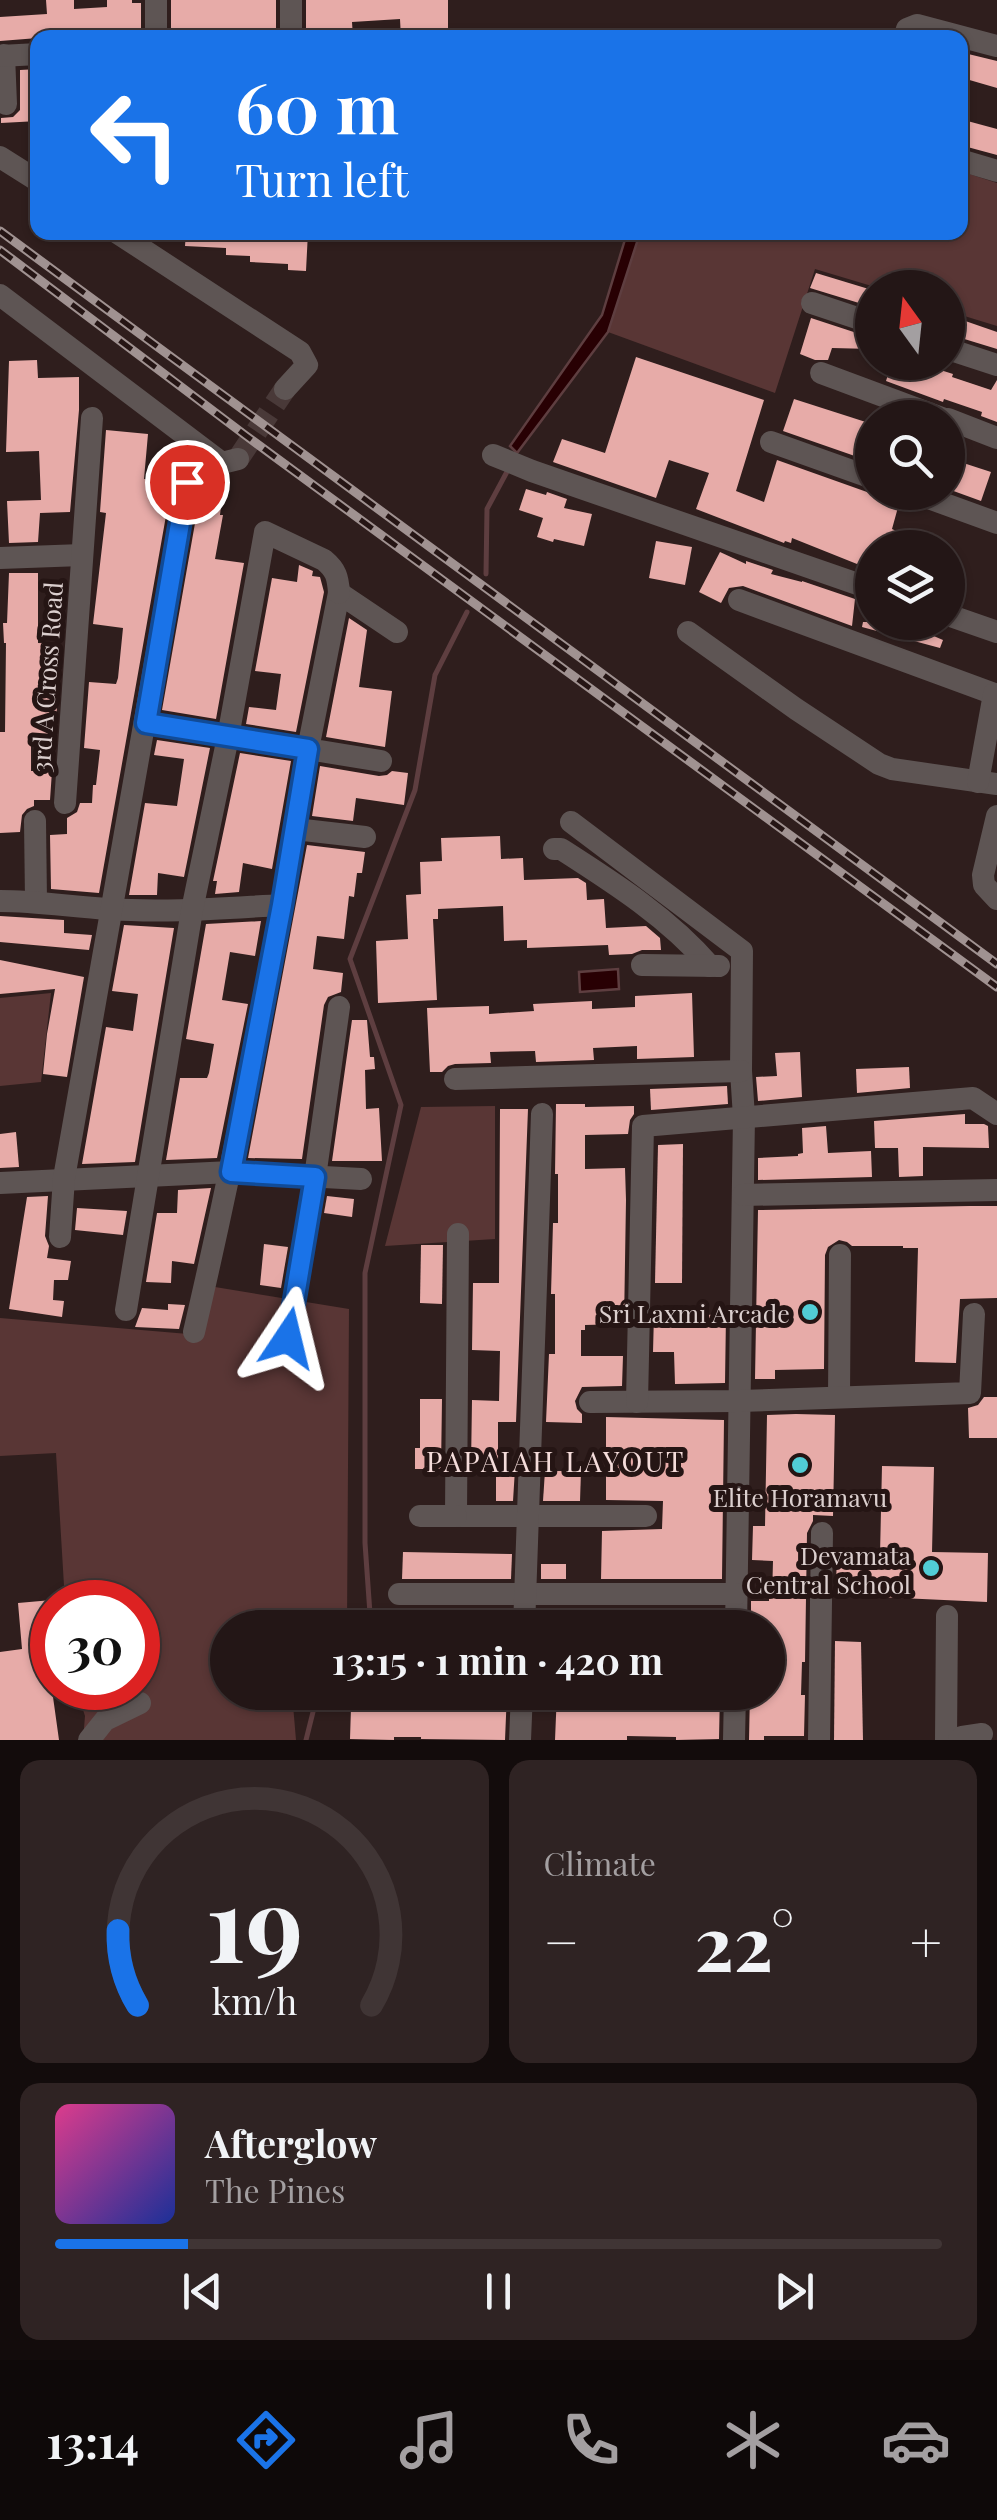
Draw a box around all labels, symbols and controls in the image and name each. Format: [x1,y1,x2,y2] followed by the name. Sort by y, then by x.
[235,58,399,152] text: 60 m
[70,70,200,200] icon: left
[235,148,409,208] text: Turn left
[855,270,965,380] north arrow
[855,270,965,640] map controls
[855,400,965,510] button: search
[145,440,230,525] pin
[160,455,215,510] icon: arrive
[855,530,965,640] button: layers
[23,581,69,773] street label: 3rd A Cross Road
[236,1286,340,1390] position arrow
[599,1296,790,1329] place label: Sri Laxmi Arcade
[799,1301,821,1323] marker: Sri Laxmi Arcade
[426,1442,686,1479] district label: PAPAIAH LAYOUT
[789,1454,811,1476] marker: Elite Horamavu
[713,1480,887,1513] place label: Elite Horamavu
[746,1538,912,1600] place label: Devamata Central School
[920,1557,942,1579] marker: Devamata Central School
[30,1580,160,1710] speed limit sign: 30
[332,1634,663,1685] text: 13:15 · 1 min · 420 m
[544,1841,656,1884] text: Climate
[206,1850,303,1989] text: 19
[694,1890,794,1990] text: 22°
[544,1903,579,1977] text: −
[910,1903,942,1977] text: +
[211,1976,297,2024] text: km/h
[205,2117,377,2168] text: Afterglow
[205,2168,345,2211] text: The Pines
[175,2264,230,2319] icon: previous
[471,2264,526,2319] icon: pause
[767,2264,822,2319] icon: next
[231,2405,301,2475] icon: directions
[394,2405,464,2475] icon: music
[556,2405,626,2475] icon: phone
[718,2405,788,2475] icon: climate
[881,2405,951,2475] icon: car
[46,2410,139,2470] text: 13:14

